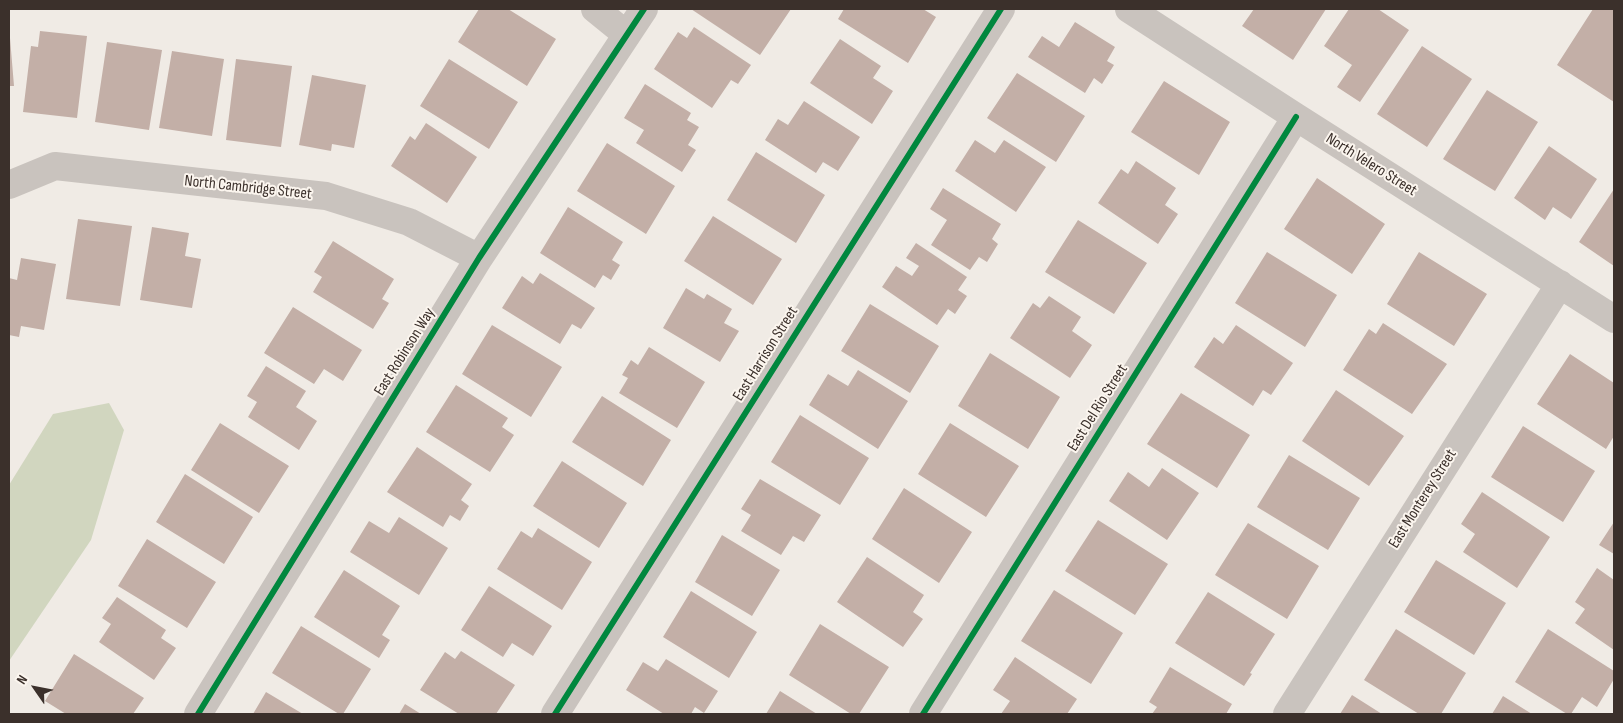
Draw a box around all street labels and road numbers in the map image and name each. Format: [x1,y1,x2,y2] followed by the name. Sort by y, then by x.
[1322,129,1420,201] street label: North Velero Street
[183,172,313,204] street label: North Cambridge Street
[729,303,803,405] street label: East Harrison Street
[370,305,440,399] street label: East Robinson Way
[1064,361,1132,455] street label: East Del Rio Street
[1385,446,1461,552] street label: East Monterey Street

